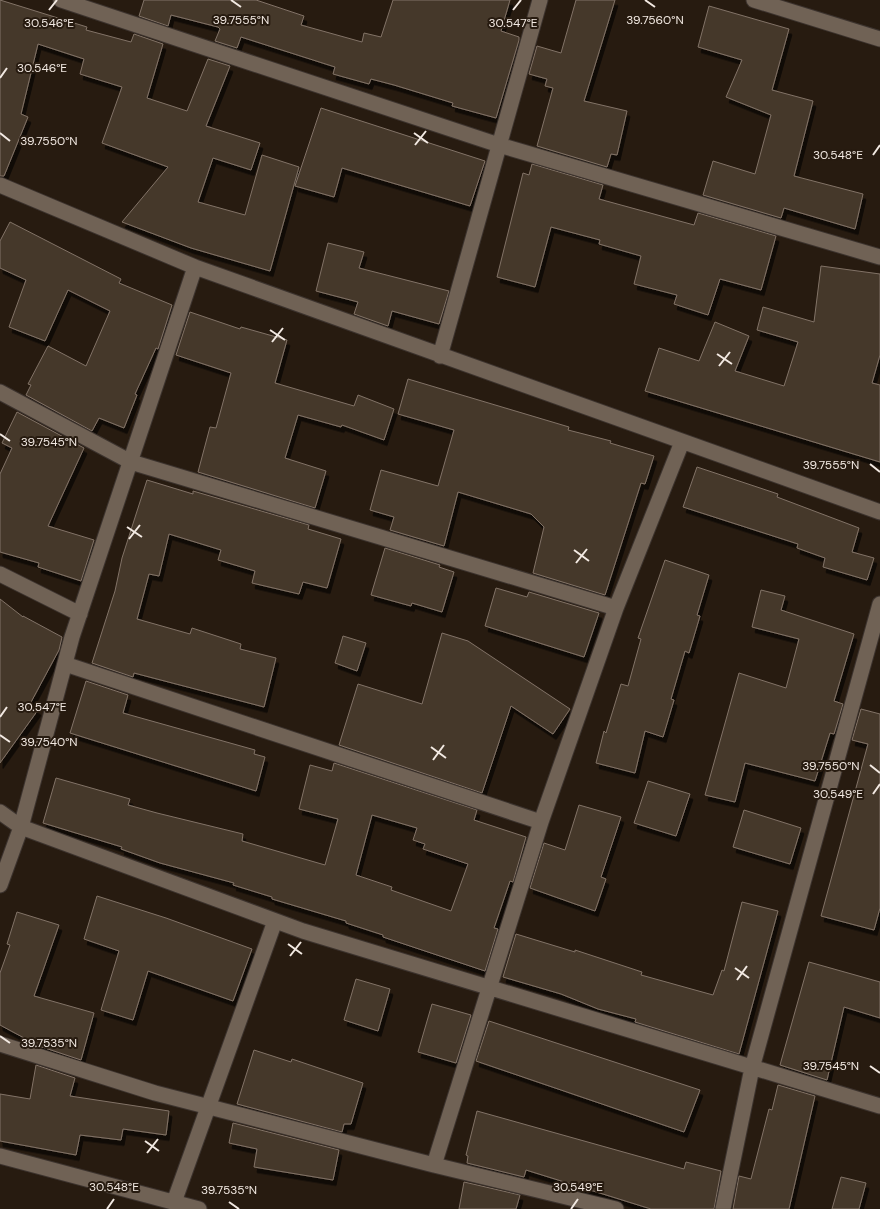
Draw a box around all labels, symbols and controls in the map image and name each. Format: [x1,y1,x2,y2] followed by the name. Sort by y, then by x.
[213,12,269,28] text: 39.7555°N
[626,12,684,28] text: 39.7560°N
[24,15,74,31] text: 30.546°E
[488,15,538,31] text: 30.547°E
[17,60,67,76] text: 30.546°E
[20,133,78,149] text: 39.7550°N
[813,147,863,163] text: 30.548°E
[21,434,77,450] text: 39.7545°N
[803,457,859,473] text: 39.7555°N
[17,699,67,715] text: 30.547°E
[20,734,78,750] text: 39.7540°N
[802,758,860,774] text: 39.7550°N
[813,786,863,802] text: 30.549°E
[21,1035,77,1051] text: 39.7535°N
[803,1058,859,1074] text: 39.7545°N
[89,1179,139,1195] text: 30.548°E
[553,1179,603,1195] text: 30.549°E
[201,1182,257,1198] text: 39.7535°N

